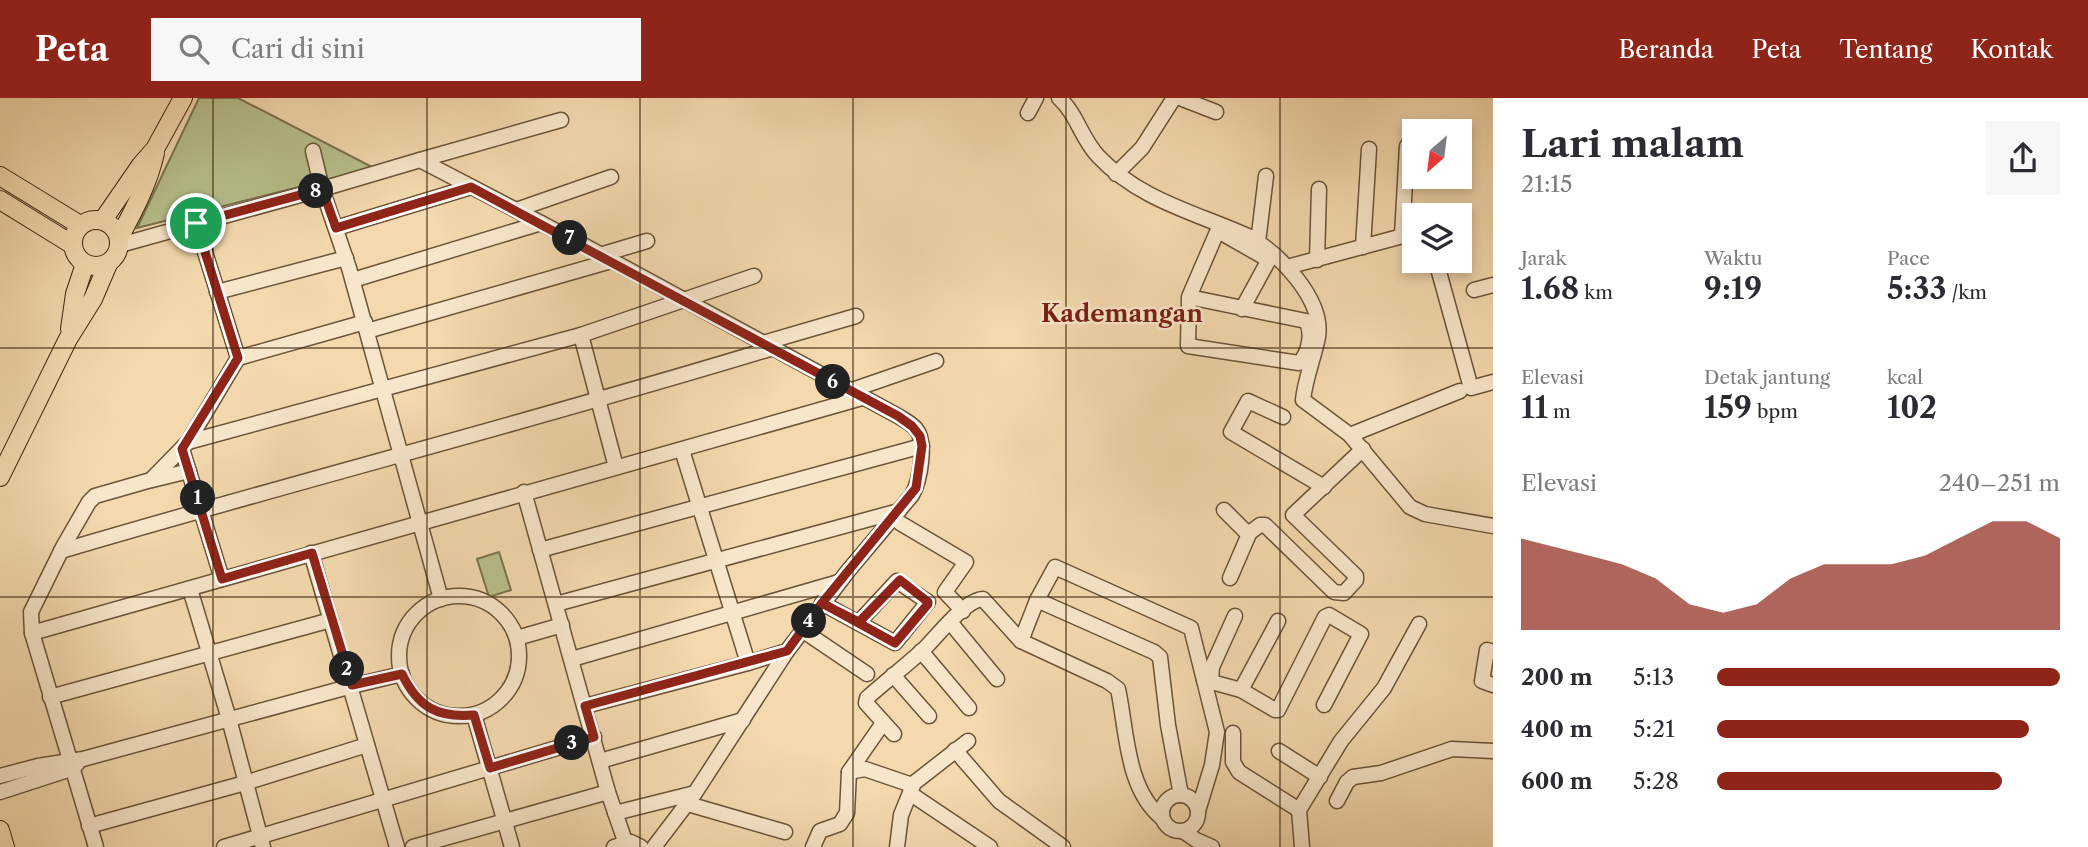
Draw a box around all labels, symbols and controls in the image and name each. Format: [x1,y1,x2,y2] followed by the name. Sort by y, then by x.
[151,18,641,81] search box
[35,29,109,70] text: Peta
[175,30,213,68] icon: search
[231,33,365,65] text: Cari di sini
[1618,35,1714,64] text: Beranda
[1752,35,1801,64] text: Peta
[1839,35,1932,64] text: Tentang
[1970,35,2053,64] text: Kontak
[1402,119,1472,189] north arrow
[1402,119,1472,273] map controls
[1521,120,1744,167] text: Lari malam
[1986,121,2060,195] button: share
[1521,170,1573,198] text: 21:15
[298,174,334,208] pin: 8
[310,179,321,202] text: 8
[166,193,226,253] pin
[1402,203,1472,273] button: layers
[177,204,215,242] icon: arrive
[552,220,588,256] pin: 7
[565,226,574,249] text: 7
[1521,247,1566,270] text: Jarak
[1704,247,1762,270] text: Waktu
[1887,247,1930,270] text: Pace
[1521,270,1579,307] text: 1.68
[1704,270,1762,307] text: 9:19
[1887,270,1946,307] text: 5:33
[1579,281,1613,304] text: km
[1946,281,1987,304] text: /km
[1041,299,1203,328] district label: Kademangan
[816,364,850,400] pin: 6
[1521,366,1584,389] text: Elevasi
[1704,366,1830,389] text: Detak jantung
[1887,366,1923,389] text: kcal
[827,370,838,393] text: 6
[1521,389,1548,426] text: 11
[1704,389,1752,426] text: 159
[1887,389,1937,426] text: 102
[1548,400,1571,423] text: m
[1752,400,1798,423] text: bpm
[1521,469,1597,497] text: Elevasi
[1939,469,2060,497] text: 240–251 m
[180,480,216,516] pin: 1
[193,486,202,509] text: 1
[792,603,826,638] pin: 4
[803,609,814,632] text: 4
[330,652,364,686] pin: 2
[341,657,352,680] text: 2
[1521,663,1593,691] text: 200 m
[1633,663,1674,691] text: 5:13
[1521,715,1593,743] text: 400 m
[1633,715,1675,743] text: 5:21
[554,726,590,760] pin: 3
[566,731,577,754] text: 3
[1521,767,1593,795] text: 600 m
[1633,767,1679,795] text: 5:28

